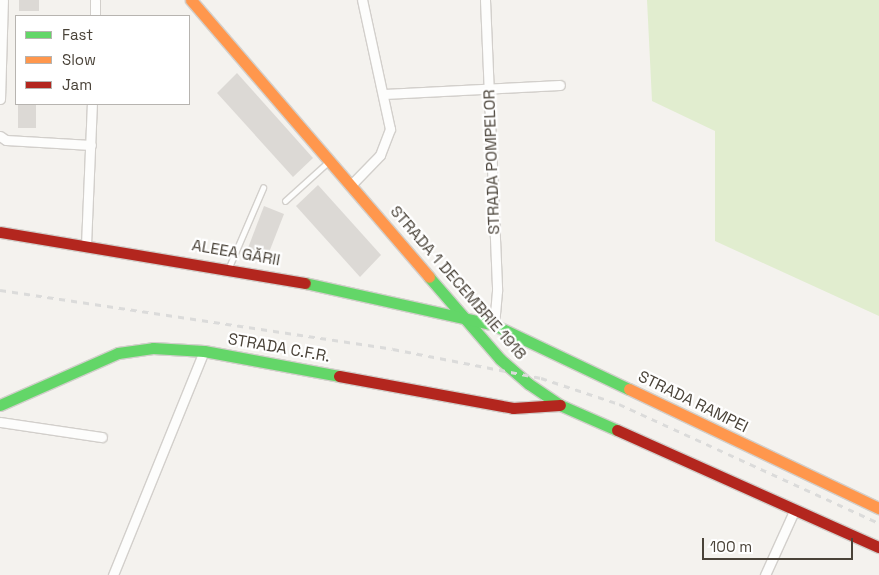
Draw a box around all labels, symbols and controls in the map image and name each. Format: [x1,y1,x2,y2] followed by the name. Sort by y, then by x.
[15,15,190,105] legend
[62,25,93,44] text: Fast
[62,50,96,69] text: Slow
[62,75,92,94] text: Jam
[480,89,504,235] street label: STRADA POMPELOR
[386,202,530,364] street label: STRADA 1 DECEMBRIE 1918
[190,236,282,270] street label: ALEEA GĂRII
[226,330,332,366] street label: STRADA C.F.R.
[635,367,751,437] street label: STRADA RAMPEI
[704,528,855,560] scale bar
[710,537,752,556] text: 100 m

